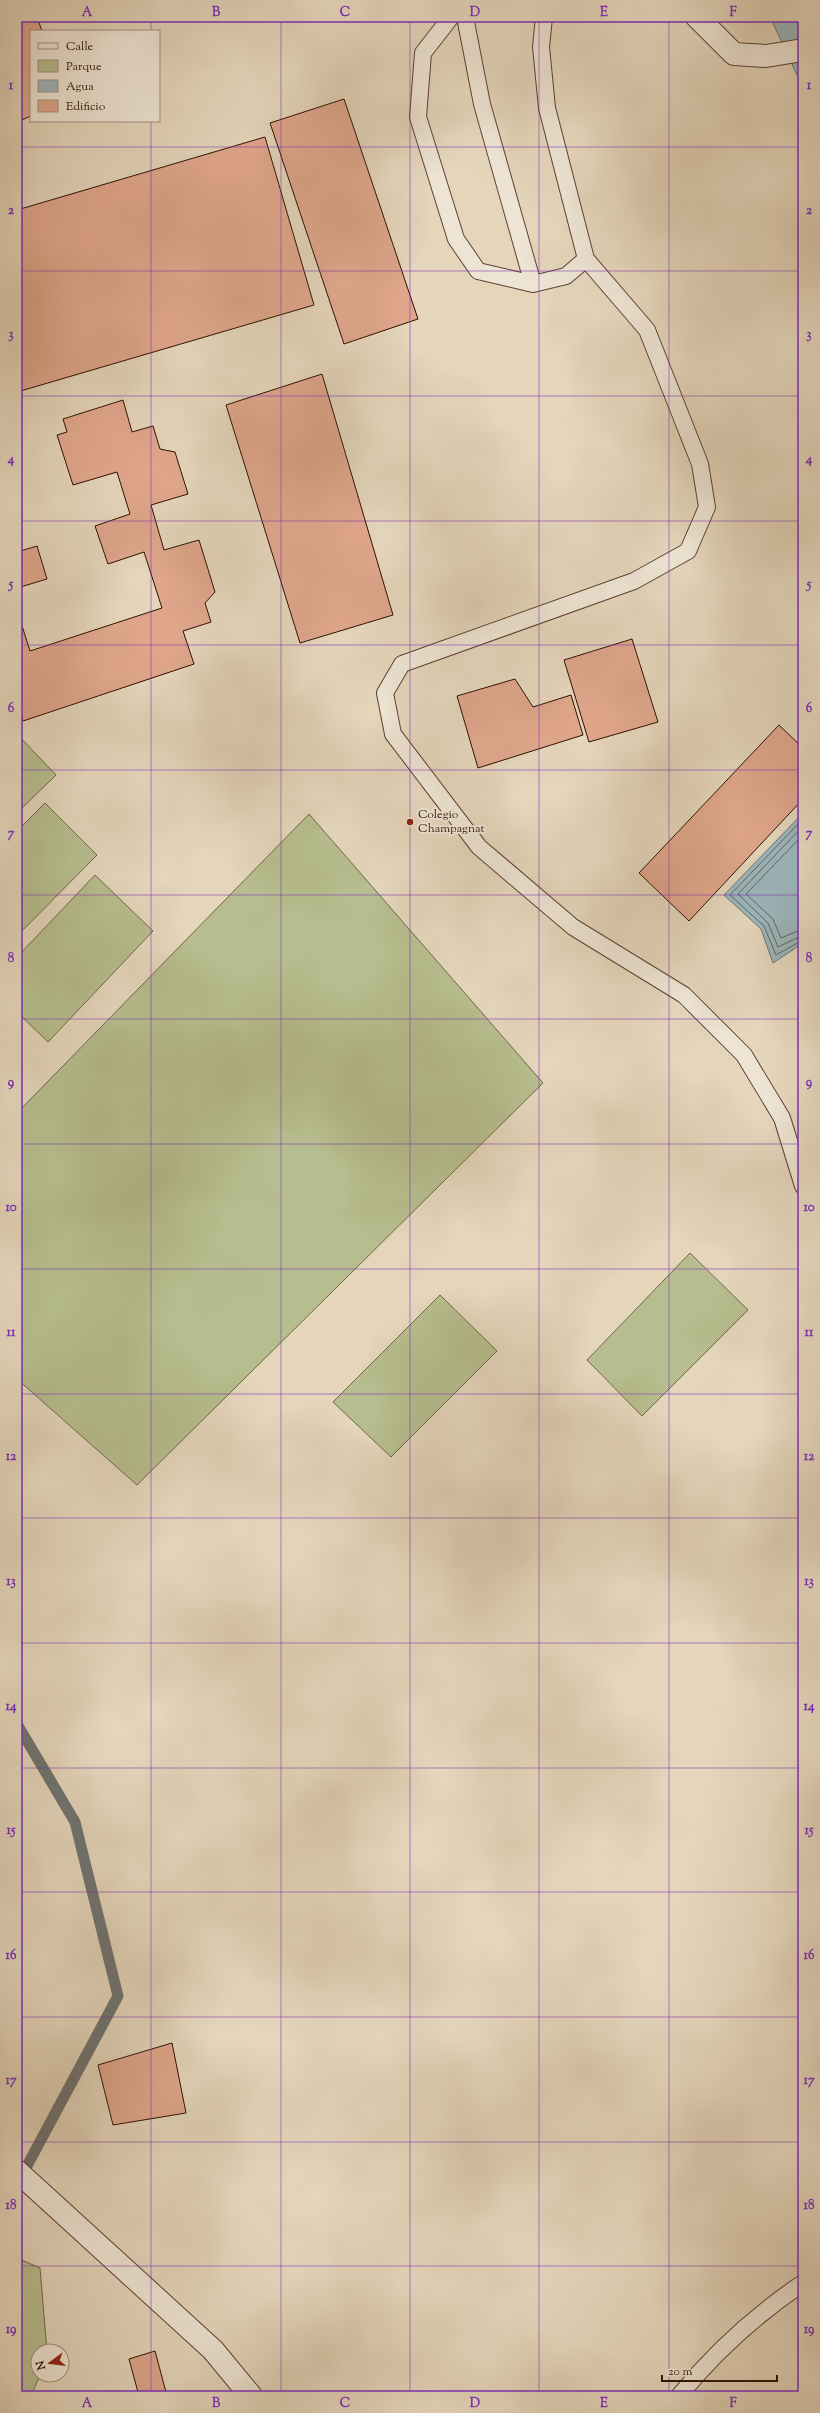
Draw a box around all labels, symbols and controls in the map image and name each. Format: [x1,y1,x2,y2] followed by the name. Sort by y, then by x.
[82,4,93,22] text: A
[212,4,221,22] text: B
[340,4,350,22] text: C
[470,4,480,22] text: D
[600,4,608,22] text: E
[729,4,737,22] text: F
[30,30,160,122] legend
[66,38,94,56] text: Calle
[66,58,102,76] text: Parque
[9,77,14,95] text: 1
[807,77,812,95] text: 1
[66,78,94,96] text: Agua
[66,98,106,116] text: Edificio
[8,202,15,220] text: 2
[806,202,813,220] text: 2
[8,326,14,344] text: 3
[806,326,812,344] text: 3
[7,451,15,469] text: 4
[805,451,813,469] text: 4
[8,576,14,594] text: 5
[806,576,812,594] text: 5
[8,700,15,718] text: 6
[806,700,813,718] text: 6
[418,806,485,838] place label: Colegio Champagnat
[405,817,415,827] marker: Colegio Champagnat
[8,825,15,843] text: 7
[806,825,813,843] text: 7
[8,950,15,968] text: 8
[806,950,813,968] text: 8
[8,1074,15,1092] text: 9
[806,1074,813,1092] text: 9
[5,1199,17,1217] text: 10
[803,1199,815,1217] text: 10
[7,1324,16,1342] text: 11
[805,1324,814,1342] text: 11
[6,1448,17,1466] text: 12
[804,1448,815,1466] text: 12
[6,1573,16,1591] text: 13
[804,1573,814,1591] text: 13
[6,1698,17,1716] text: 14
[804,1698,815,1716] text: 14
[7,1822,16,1840] text: 15
[805,1822,814,1840] text: 15
[6,1947,17,1965] text: 16
[804,1947,815,1965] text: 16
[6,2072,17,2090] text: 17
[804,2072,815,2090] text: 17
[6,2197,17,2215] text: 18
[804,2197,815,2215] text: 18
[6,2321,17,2339] text: 19
[804,2321,815,2339] text: 19
[30,2343,70,2383] north arrow
[662,2357,777,2383] scale bar
[32,2359,50,2373] text: N
[668,2363,693,2381] text: 20 m
[82,2395,93,2413] text: A
[212,2395,221,2413] text: B
[340,2395,350,2413] text: C
[470,2395,480,2413] text: D
[600,2395,608,2413] text: E
[729,2395,737,2413] text: F

